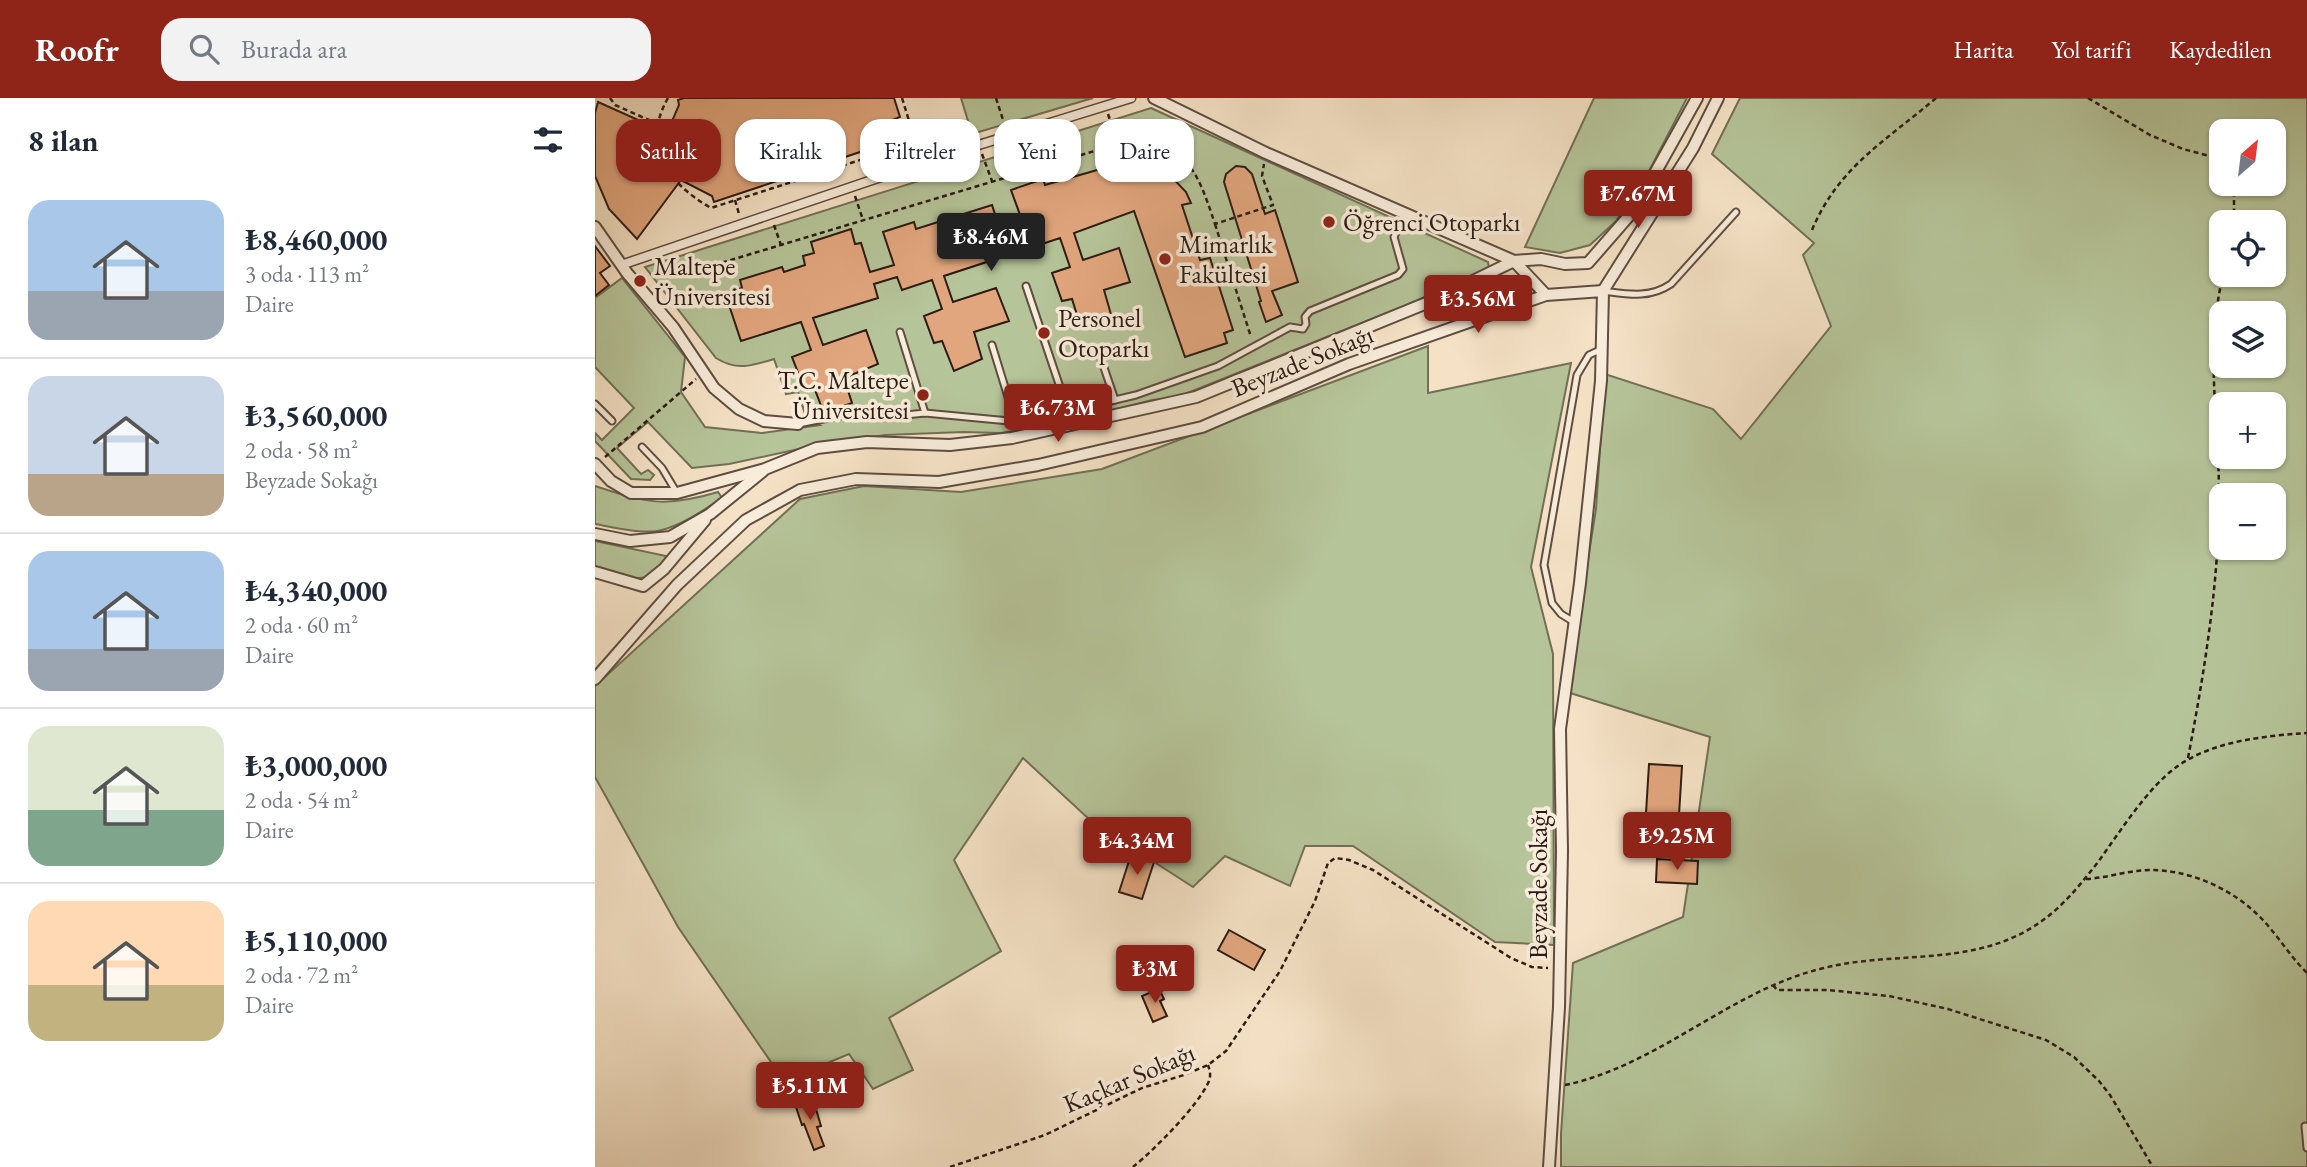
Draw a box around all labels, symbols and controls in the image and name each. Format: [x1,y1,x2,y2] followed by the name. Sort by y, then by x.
[161,18,651,81] search box
[35,28,119,71] text: Roofr
[185,30,223,68] icon: search
[241,32,347,66] text: Burada ara
[1954,34,2014,65] text: Harita
[2052,34,2131,65] text: Yol tarifi
[2169,34,2272,65] text: Kaydedilen
[616,119,721,182] chip: Satılık
[735,119,846,182] chip: Kiralık
[860,119,980,182] chip: Filtreler
[994,119,1081,182] chip: Yeni
[1095,119,1194,182] chip: Daire
[2209,119,2285,196] north arrow
[2209,119,2286,560] map controls
[28,121,99,160] text: 8 ilan
[529,121,567,159] icon: filters
[1581,170,1695,230] pin: ₺7.67M
[1600,178,1676,208] text: ₺7.67M
[1343,205,1520,239] place label: Öğrenci Otoparkı
[2209,210,2286,287] button: locate
[934,214,1048,273] pin: ₺8.46M
[1321,214,1337,230] marker: Öğrenci Otoparkı
[245,220,387,259] text: ₺8,460,000
[953,221,1029,251] text: ₺8.46M
[1179,227,1274,291] place label: Mimarlık Fakültesi
[84,228,168,312] icon: home
[654,249,771,313] place label: Maltepe Üniversitesi
[1157,251,1173,267] marker: Mimarlık Fakültesi
[245,259,369,289] text: 3 oda · 113 m²
[632,273,648,289] marker: Maltepe Üniversitesi
[1421,275,1535,335] pin: ₺3.56M
[1440,283,1516,313] text: ₺3.56M
[245,289,294,319] text: Daire
[1058,301,1149,365] place label: Personel Otoparkı
[2209,301,2286,378] button: layers
[1226,317,1378,405] street label: Beyzade Sokağı
[1036,325,1052,341] marker: Personel Otoparkı
[777,363,909,427] place label: T.C. Maltepe Üniversitesi
[1001,384,1115,444] pin: ₺6.73M
[915,387,931,403] marker: T.C. Maltepe Üniversitesi
[1020,392,1096,422] text: ₺6.73M
[2209,392,2286,469] button: +
[245,396,387,435] text: ₺3,560,000
[84,404,168,488] icon: home
[245,435,358,465] text: 2 oda · 58 m²
[245,465,378,495] text: Beyzade Sokağı
[2209,483,2286,560] button: −
[245,571,387,610] text: ₺4,340,000
[84,579,168,663] icon: home
[245,610,358,640] text: 2 oda · 60 m²
[245,640,294,670] text: Daire
[245,746,387,785] text: ₺3,000,000
[84,754,168,838] icon: home
[245,785,358,815] text: 2 oda · 54 m²
[1521,809,1555,959] street label: Beyzade Sokağı
[1620,812,1734,872] pin: ₺9.25M
[245,815,294,845] text: Daire
[1080,818,1194,877] pin: ₺4.34M
[1639,820,1715,850] text: ₺9.25M
[1099,825,1175,855] text: ₺4.34M
[245,921,387,960] text: ₺5,110,000
[84,929,168,1013] icon: home
[1121,946,1189,1005] pin: ₺3M
[1132,953,1178,983] text: ₺3M
[245,960,358,990] text: 2 oda · 72 m²
[245,990,294,1020] text: Daire
[1058,1035,1200,1121] street label: Kaçkar Sokağı
[753,1062,867,1122] pin: ₺5.11M
[772,1070,848,1100] text: ₺5.11M

